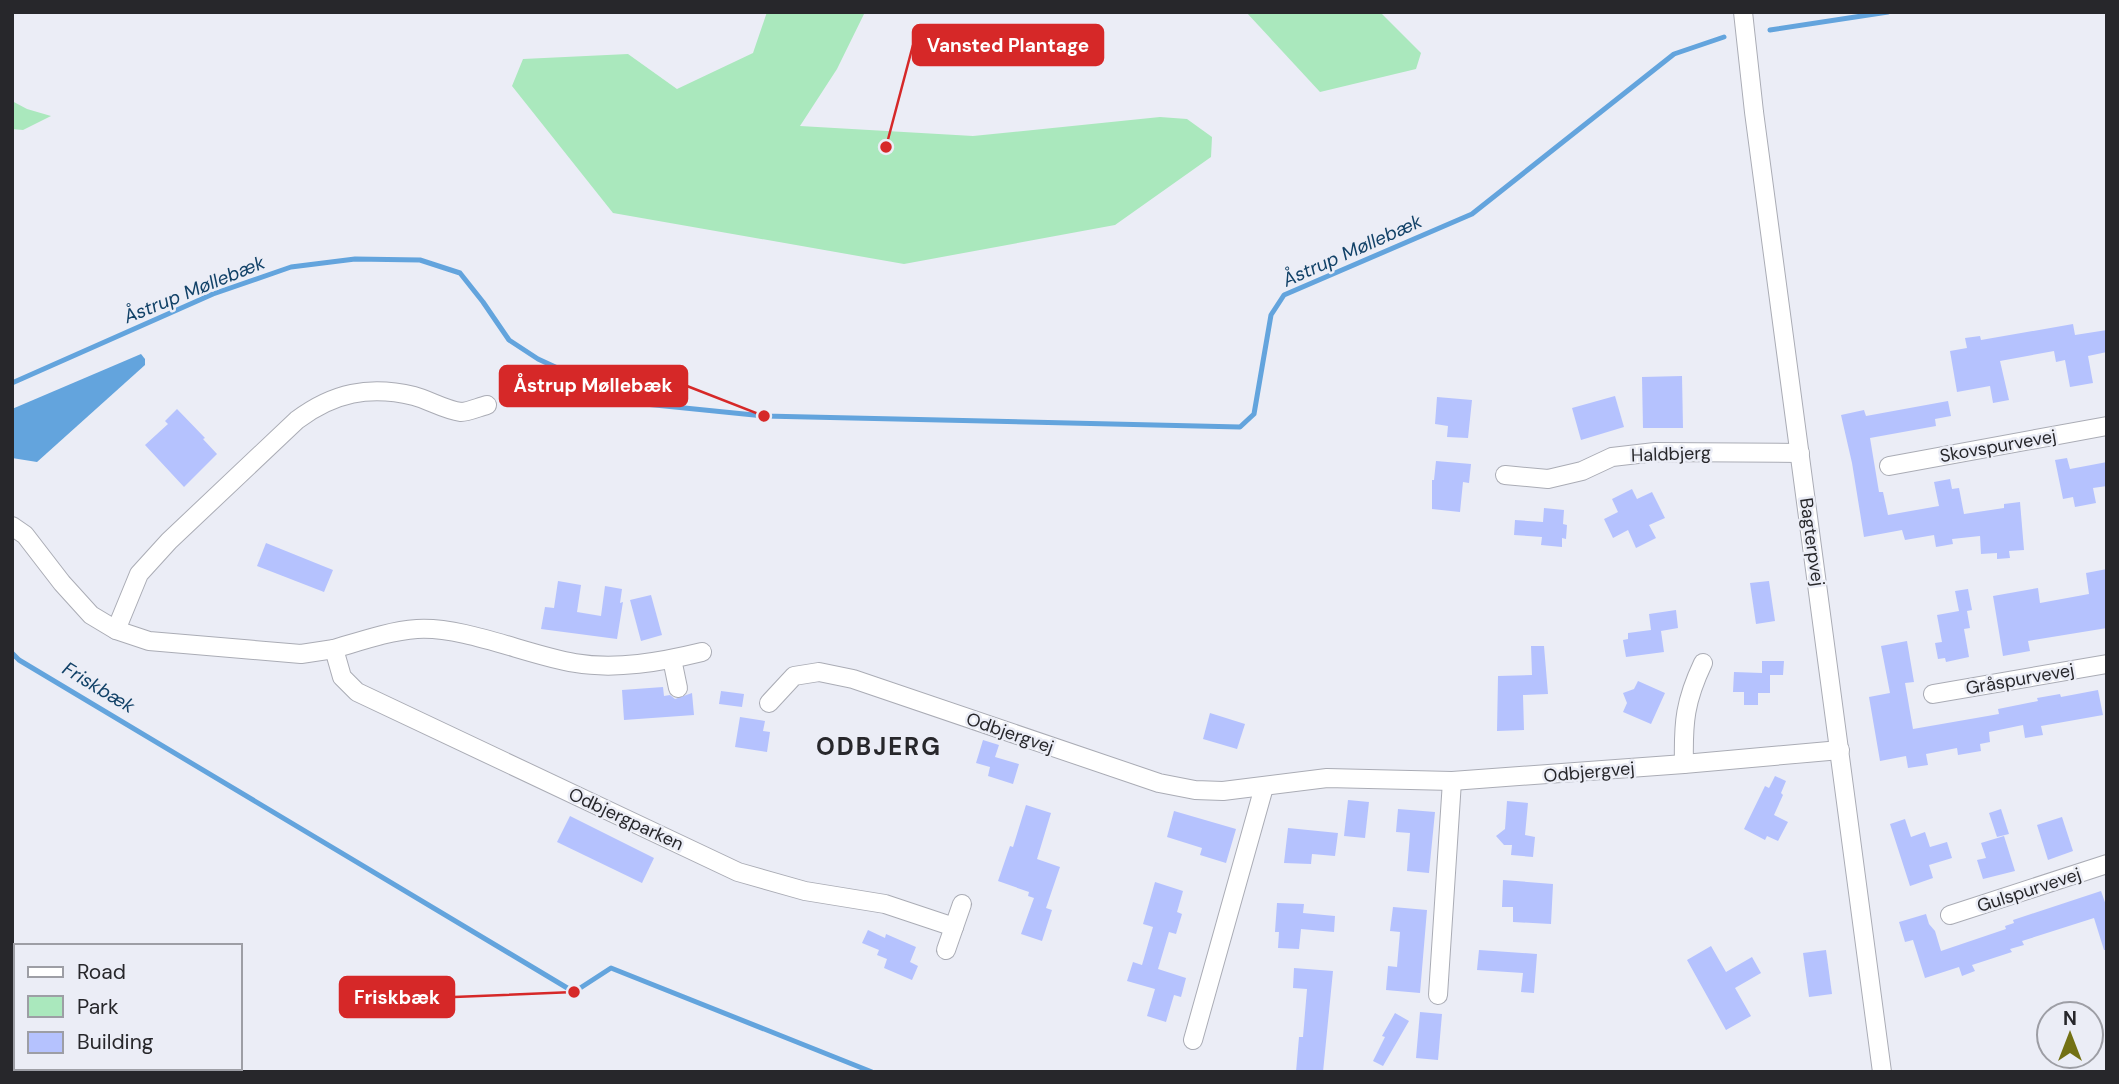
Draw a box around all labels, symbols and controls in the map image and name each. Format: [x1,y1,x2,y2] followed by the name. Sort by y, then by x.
[913,25,1103,65] callout: Vansted Plantage
[927,33,1089,58] text: Vansted Plantage
[1278,208,1426,293] water label: Åstrup Møllebæk
[119,250,269,330] water label: Åstrup Møllebæk
[500,366,687,406] callout: Åstrup Møllebæk
[514,373,672,398] text: Åstrup Møllebæk
[1938,424,2058,468] street label: Skovspurvevej
[1631,441,1711,467] street label: Haldbjerg
[1794,496,1830,588] street label: Bagterpvej
[58,656,140,719] water label: Friskbæk
[1964,658,2076,700] street label: Gråspurvevej
[963,707,1057,759] street label: Odbjergvej
[816,731,942,762] district label: ODBJERG
[1542,756,1636,788] street label: Odbjergvej
[565,782,687,856] street label: Odbjergparken
[1974,862,2084,918] street label: Gulspurvevej
[14,944,242,1070] legend
[77,958,126,986] text: Road
[340,977,454,1017] callout: Friskbæk
[354,985,440,1010] text: Friskbæk
[77,993,119,1021] text: Park
[2035,1000,2105,1070] north arrow
[2063,1006,2077,1031] text: N
[77,1028,154,1056] text: Building

